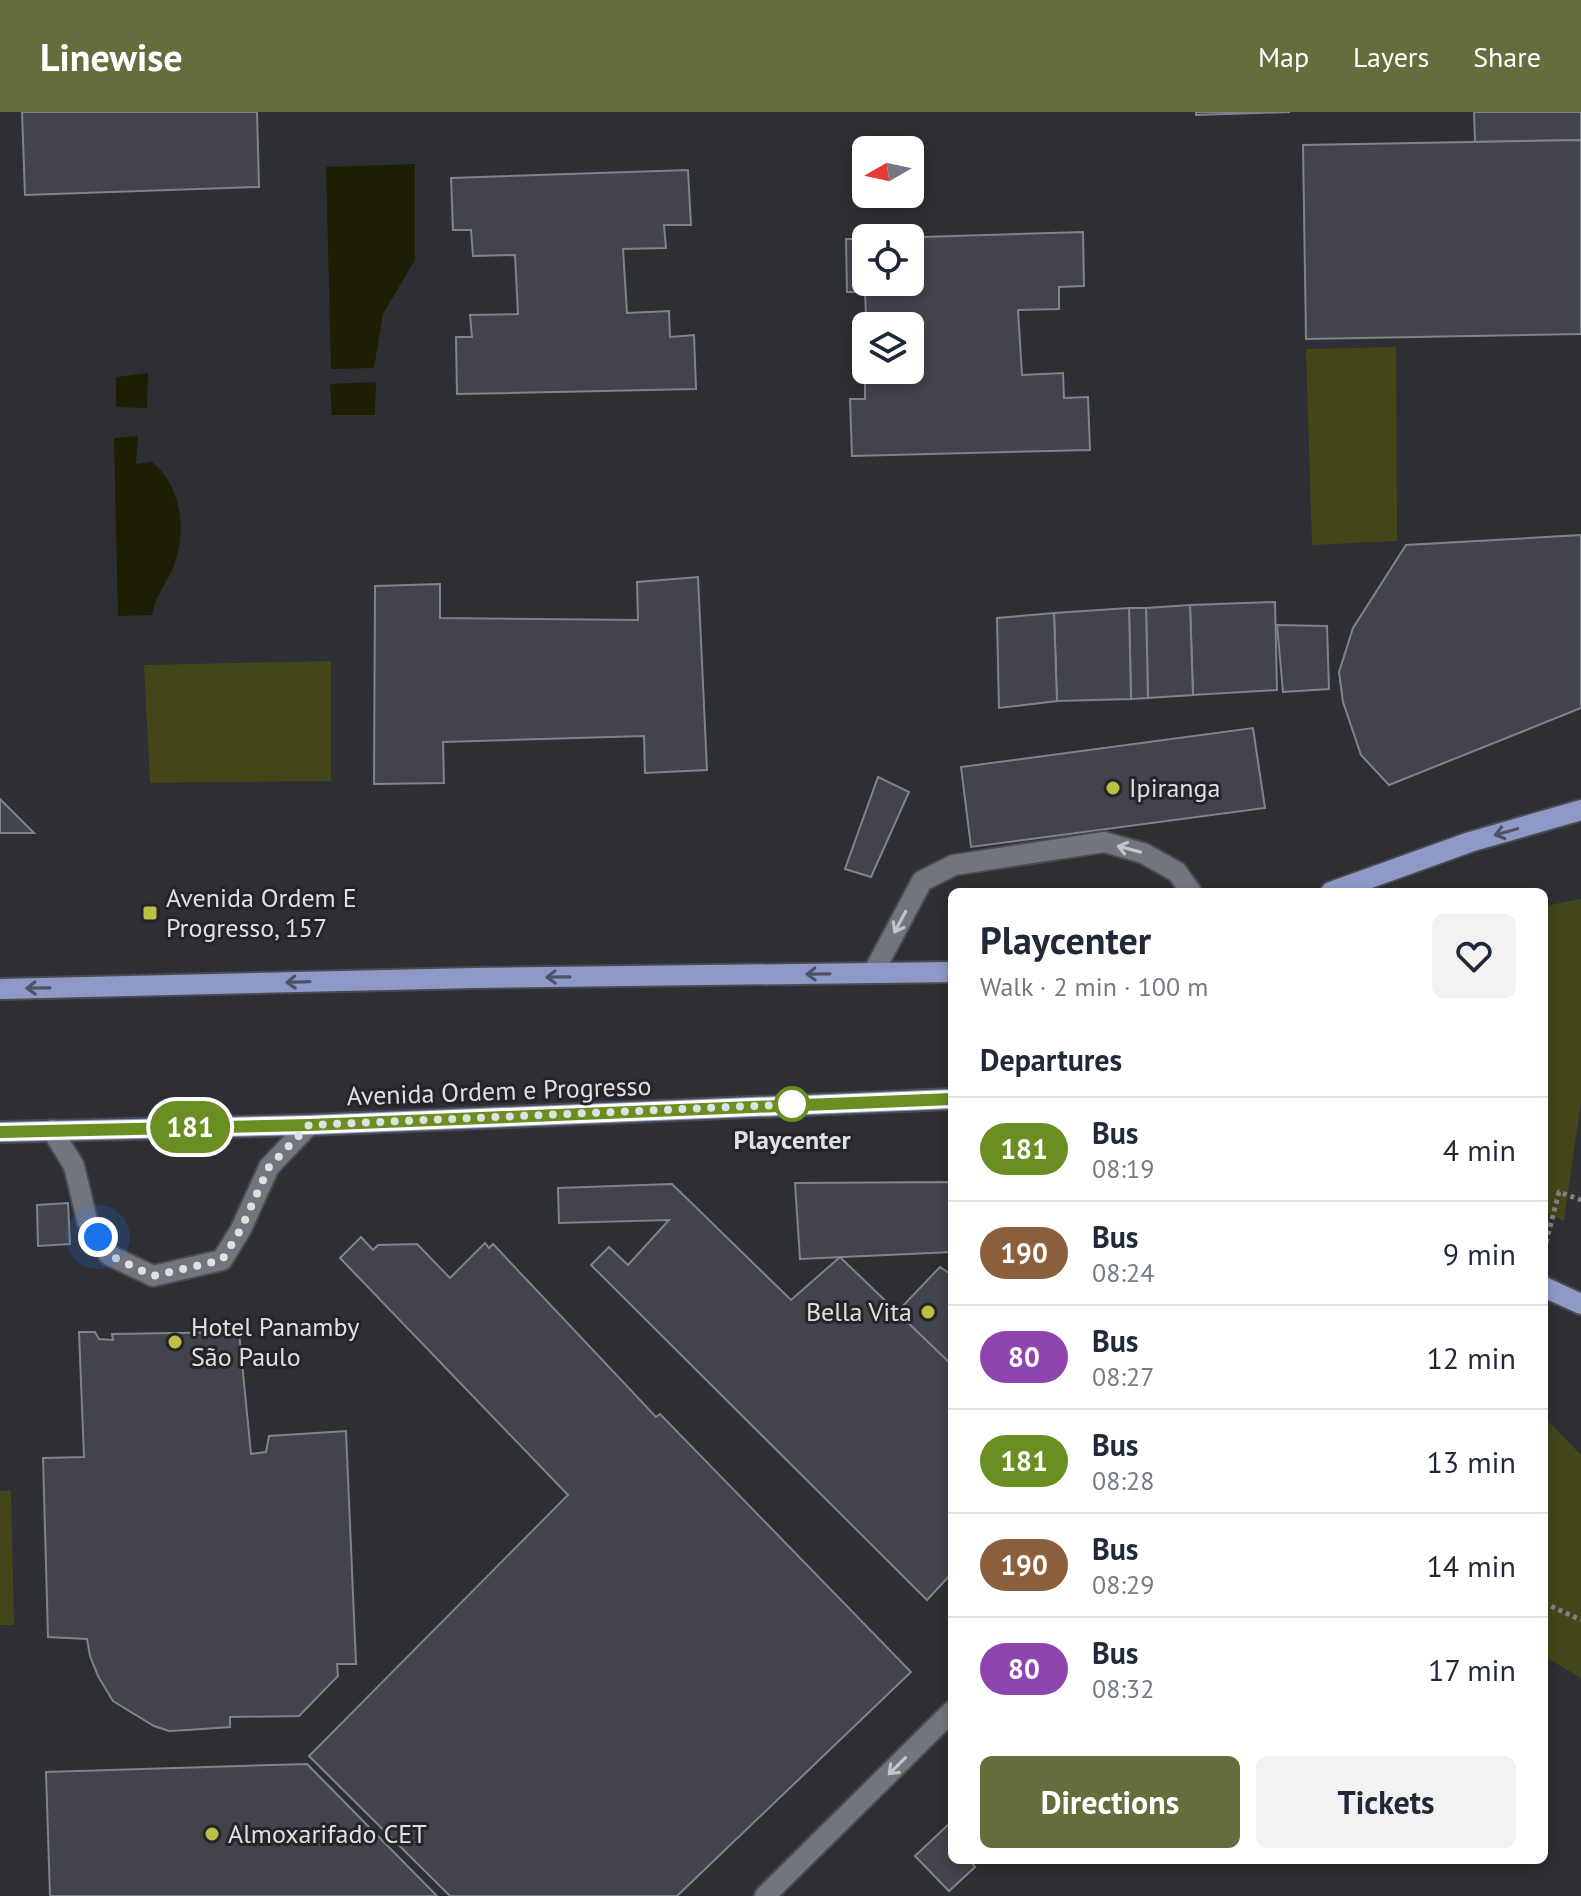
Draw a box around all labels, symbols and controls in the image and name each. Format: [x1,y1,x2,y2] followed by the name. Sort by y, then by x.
[40,32,183,81] text: Linewise
[1258,38,1309,75] text: Map
[1353,38,1429,75] text: Layers
[1473,38,1541,75] text: Share
[852,136,924,208] north arrow
[852,136,924,384] map controls
[852,224,924,296] button: locate
[852,312,924,384] button: layers
[1129,771,1220,804] place label: Ipiranga
[1104,779,1122,797] marker: Ipiranga
[1494,825,1520,840] one-way arrow
[1117,841,1143,856] one-way arrow
[166,881,357,944] place label: Avenida Ordem E Progresso, 157
[141,904,159,922] marker: Avenida Ordem E Progresso, 157
[892,910,908,933] one-way arrow
[1432,914,1516,998] button: heart
[980,915,1151,964] text: Playcenter
[805,966,832,981] one-way arrow
[545,969,572,985] one-way arrow
[980,970,1208,1003] text: Walk · 2 min · 100 m
[285,975,312,990] one-way arrow
[25,980,52,996] one-way arrow
[980,1040,1122,1079] text: Departures
[346,1069,652,1112] street label: Avenida Ordem e Progresso
[775,1087,809,1121] marker: Playcenter
[144,1101,236,1153] line badge: 181
[166,1108,214,1145] text: 181
[1092,1113,1139,1152] text: Bus
[733,1123,851,1156] place label: Playcenter
[1000,1130,1048,1167] text: 181
[1443,1130,1516,1169] text: 4 min
[1092,1152,1154,1185] text: 08:19
[78,1217,118,1257] your location
[1092,1217,1139,1256] text: Bus
[1000,1234,1048,1271] text: 190
[1443,1234,1516,1273] text: 9 min
[1092,1256,1154,1289] text: 08:24
[806,1295,912,1328] place label: Bella Vita
[919,1303,937,1321] marker: Bella Vita
[191,1310,359,1373] place label: Hotel Panamby São Paulo
[1092,1321,1139,1360] text: Bus
[166,1333,184,1351] marker: Hotel Panamby São Paulo
[1008,1338,1040,1375] text: 80
[1426,1338,1516,1377] text: 12 min
[1092,1360,1154,1393] text: 08:27
[1092,1425,1139,1464] text: Bus
[1000,1442,1048,1479] text: 181
[1426,1442,1516,1481] text: 13 min
[1092,1464,1154,1497] text: 08:28
[1092,1529,1139,1568] text: Bus
[1000,1546,1048,1583] text: 190
[1426,1546,1516,1585] text: 14 min
[1092,1568,1154,1601] text: 08:29
[1092,1633,1139,1672] text: Bus
[1008,1650,1040,1687] text: 80
[1428,1650,1516,1689] text: 17 min
[1092,1672,1154,1705] text: 08:32
[887,1756,906,1776] one-way arrow
[980,1756,1240,1848] button: Directions
[1256,1756,1516,1848] button: Tickets
[228,1817,427,1850] place label: Almoxarifado CET
[203,1825,221,1843] marker: Almoxarifado CET

